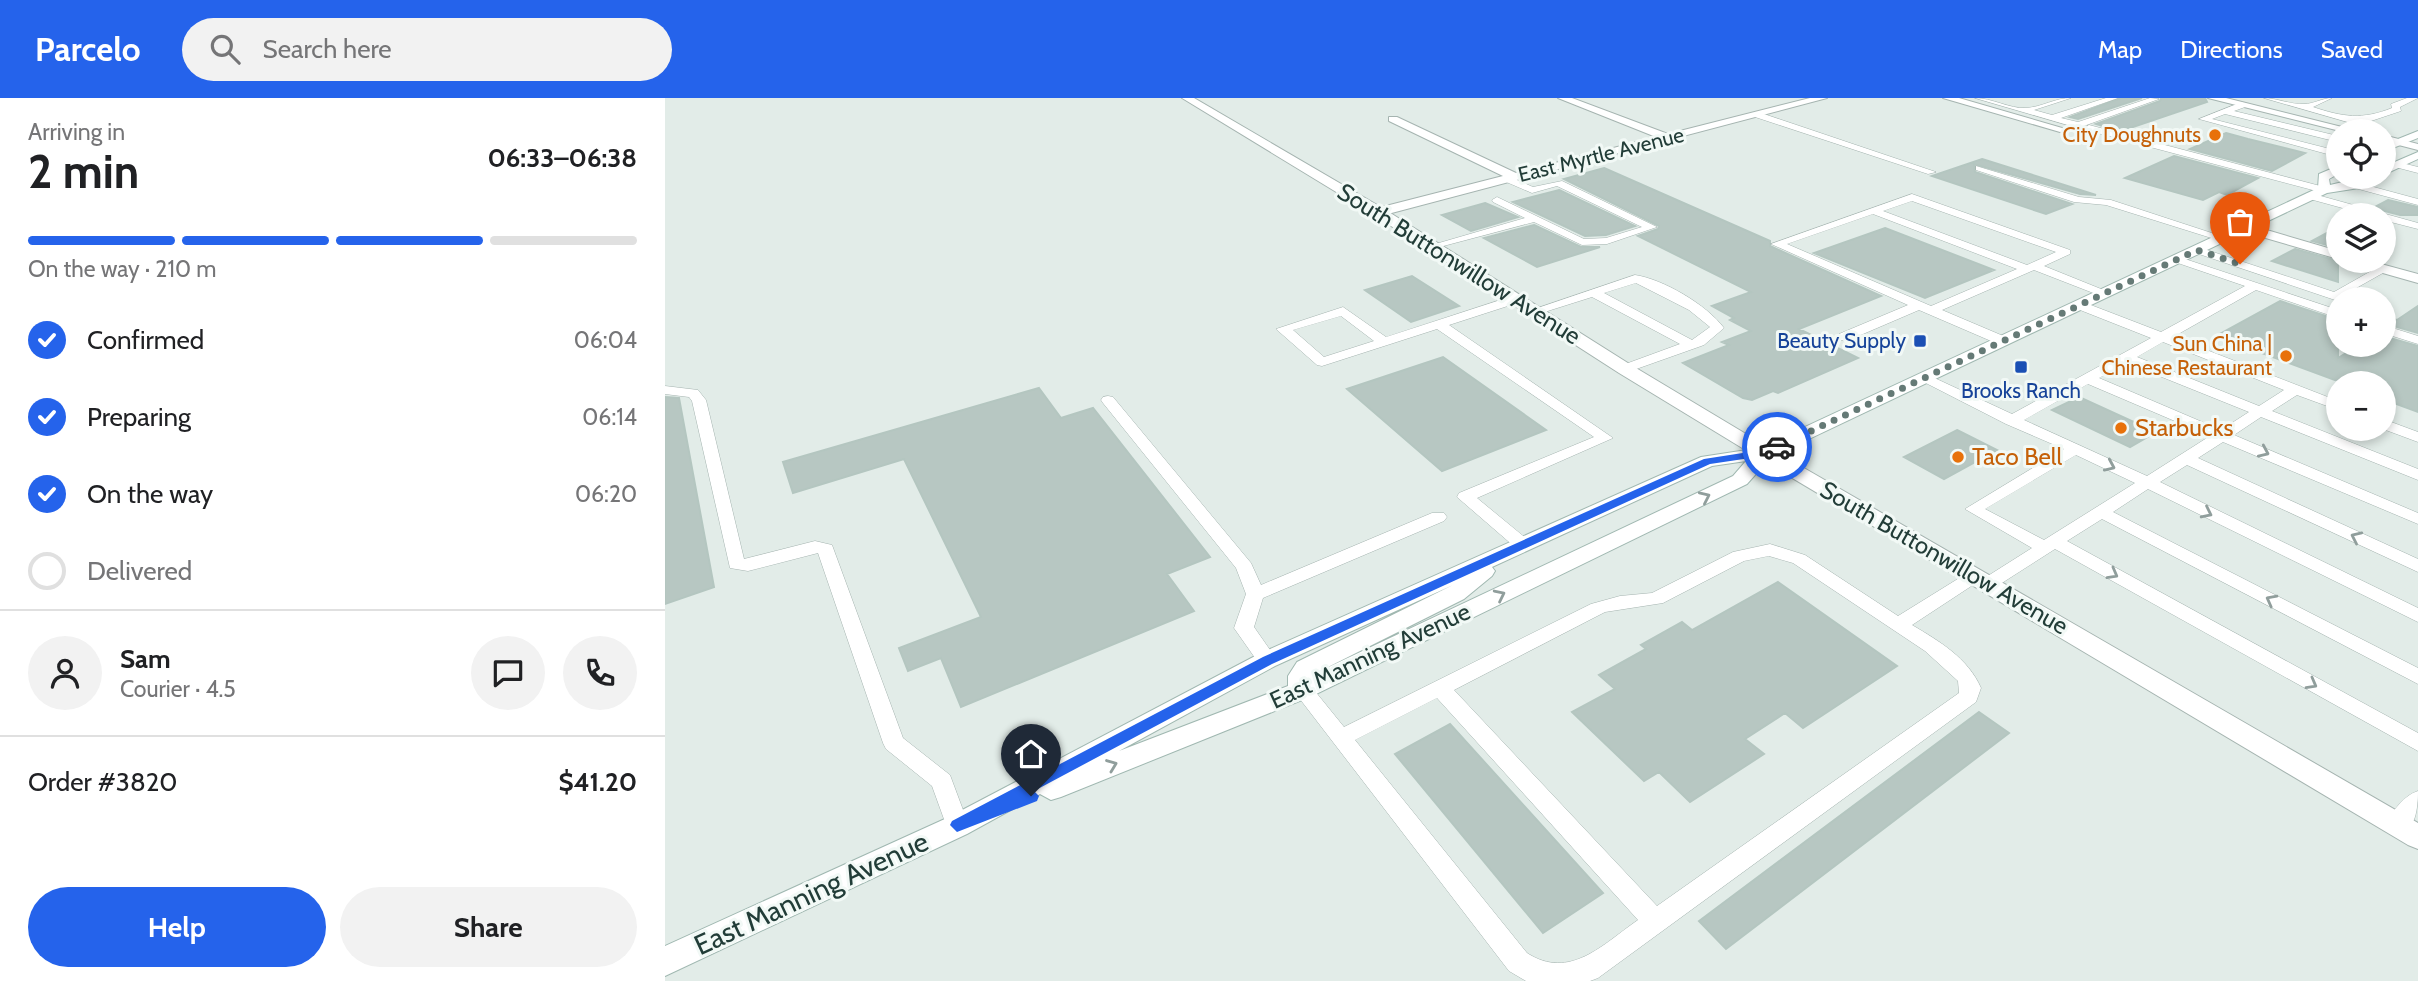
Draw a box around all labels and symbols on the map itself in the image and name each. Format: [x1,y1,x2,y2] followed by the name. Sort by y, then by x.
[1515,122,1687,187] street label: East Myrtle Avenue
[2063,122,2201,147] place label: City Doughnuts
[2207,127,2223,143] marker: City Doughnuts
[1332,177,1586,350] street label: South Buttonwillow Avenue
[2210,192,2270,264] pin
[1777,328,1906,353] place label: Beauty Supply
[2101,331,2272,380] place label: Sun China | Chinese Restaurant
[1912,333,1928,349] marker: Beauty Supply
[2278,348,2294,364] marker: Sun China | Chinese Restaurant
[2013,359,2029,375] marker: Brooks Ranch
[1961,378,2081,403] place label: Brooks Ranch
[1742,412,1812,482] courier
[2135,413,2233,442] place label: Starbucks
[2113,420,2129,436] marker: Starbucks
[1972,442,2062,471] place label: Taco Bell
[2257,444,2270,458] one-way arrow
[1950,449,1966,465] marker: Taco Bell
[2103,458,2115,472] one-way arrow
[1815,475,2073,640] street label: South Buttonwillow Avenue
[1698,491,1710,505] one-way arrow
[2200,504,2213,518] one-way arrow
[2351,531,2363,545] one-way arrow
[2106,566,2118,579] one-way arrow
[1493,589,1505,603] one-way arrow
[2265,595,2278,608] one-way arrow
[1265,596,1475,715] street label: East Manning Avenue
[2305,676,2317,689] one-way arrow
[1001,724,1061,796] pin
[1106,759,1118,773] one-way arrow
[689,824,933,962] street label: East Manning Avenue

